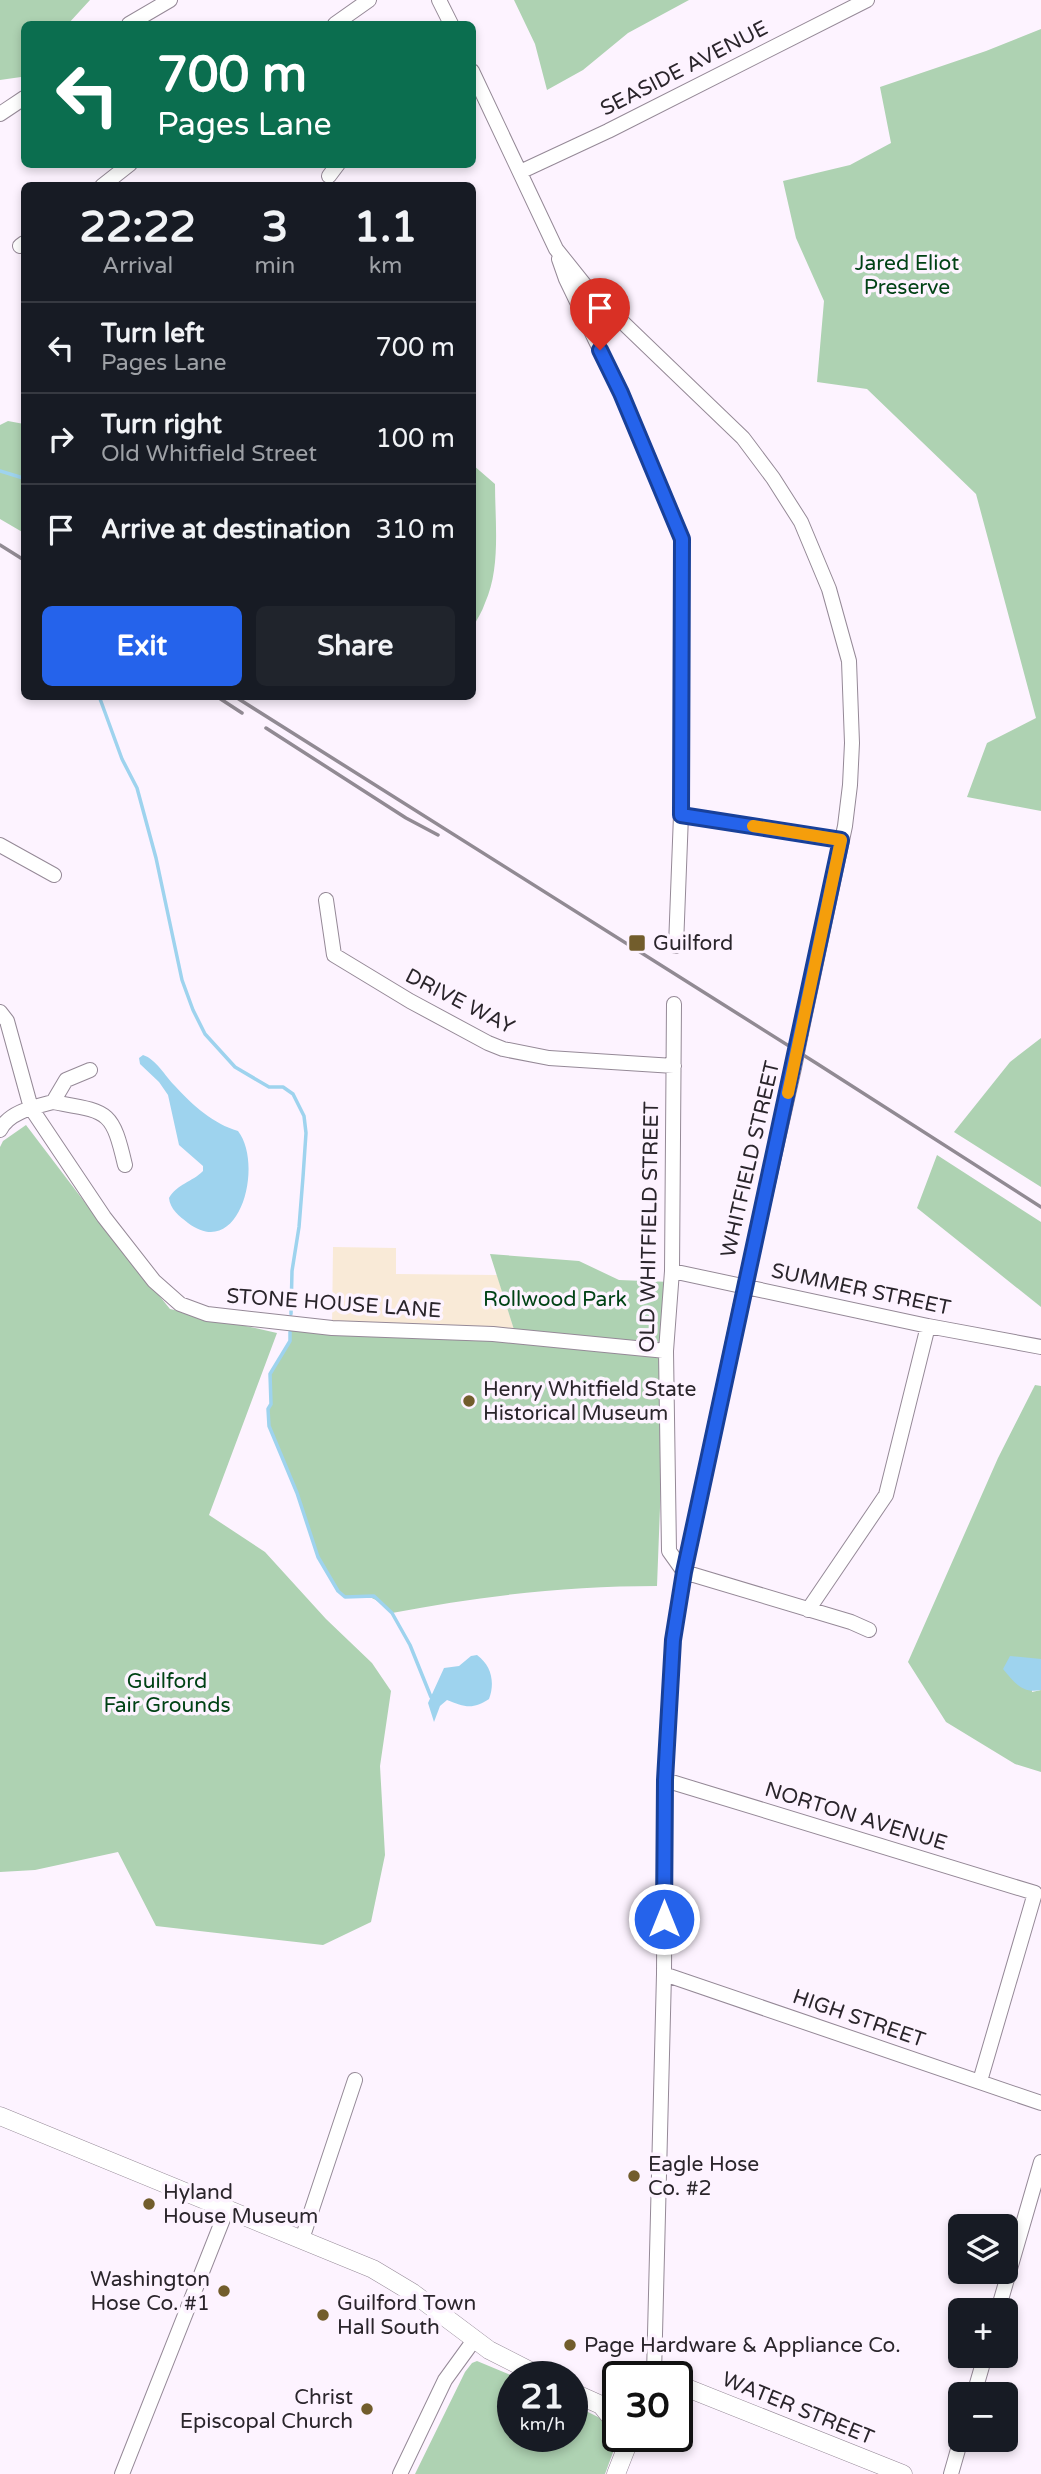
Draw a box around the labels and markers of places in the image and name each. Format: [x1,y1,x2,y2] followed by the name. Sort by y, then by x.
[570,278,630,350] pin
[653,931,733,956] place label: Guilford
[627,933,647,953] marker: Guilford
[483,1377,696,1426] place label: Henry Whitfield State Historical Museum
[461,1393,477,1409] marker: Henry Whitfield State Historical Museum
[648,2152,759,2201] place label: Eagle Hose Co. #2
[626,2168,642,2184] marker: Eagle Hose Co. #2
[163,2180,318,2229] place label: Hyland House Museum
[141,2196,157,2212] marker: Hyland House Museum
[90,2267,210,2316] place label: Washington Hose Co. #1
[216,2283,232,2299] marker: Washington Hose Co. #1
[337,2291,476,2340] place label: Guilford Town Hall South
[315,2307,331,2323] marker: Guilford Town Hall South
[584,2333,901,2358] place label: Page Hardware & Appliance Co.
[562,2337,578,2353] marker: Page Hardware & Appliance Co.
[180,2385,353,2434] place label: Christ Episcopal Church
[359,2401,375,2417] marker: Christ Episcopal Church

